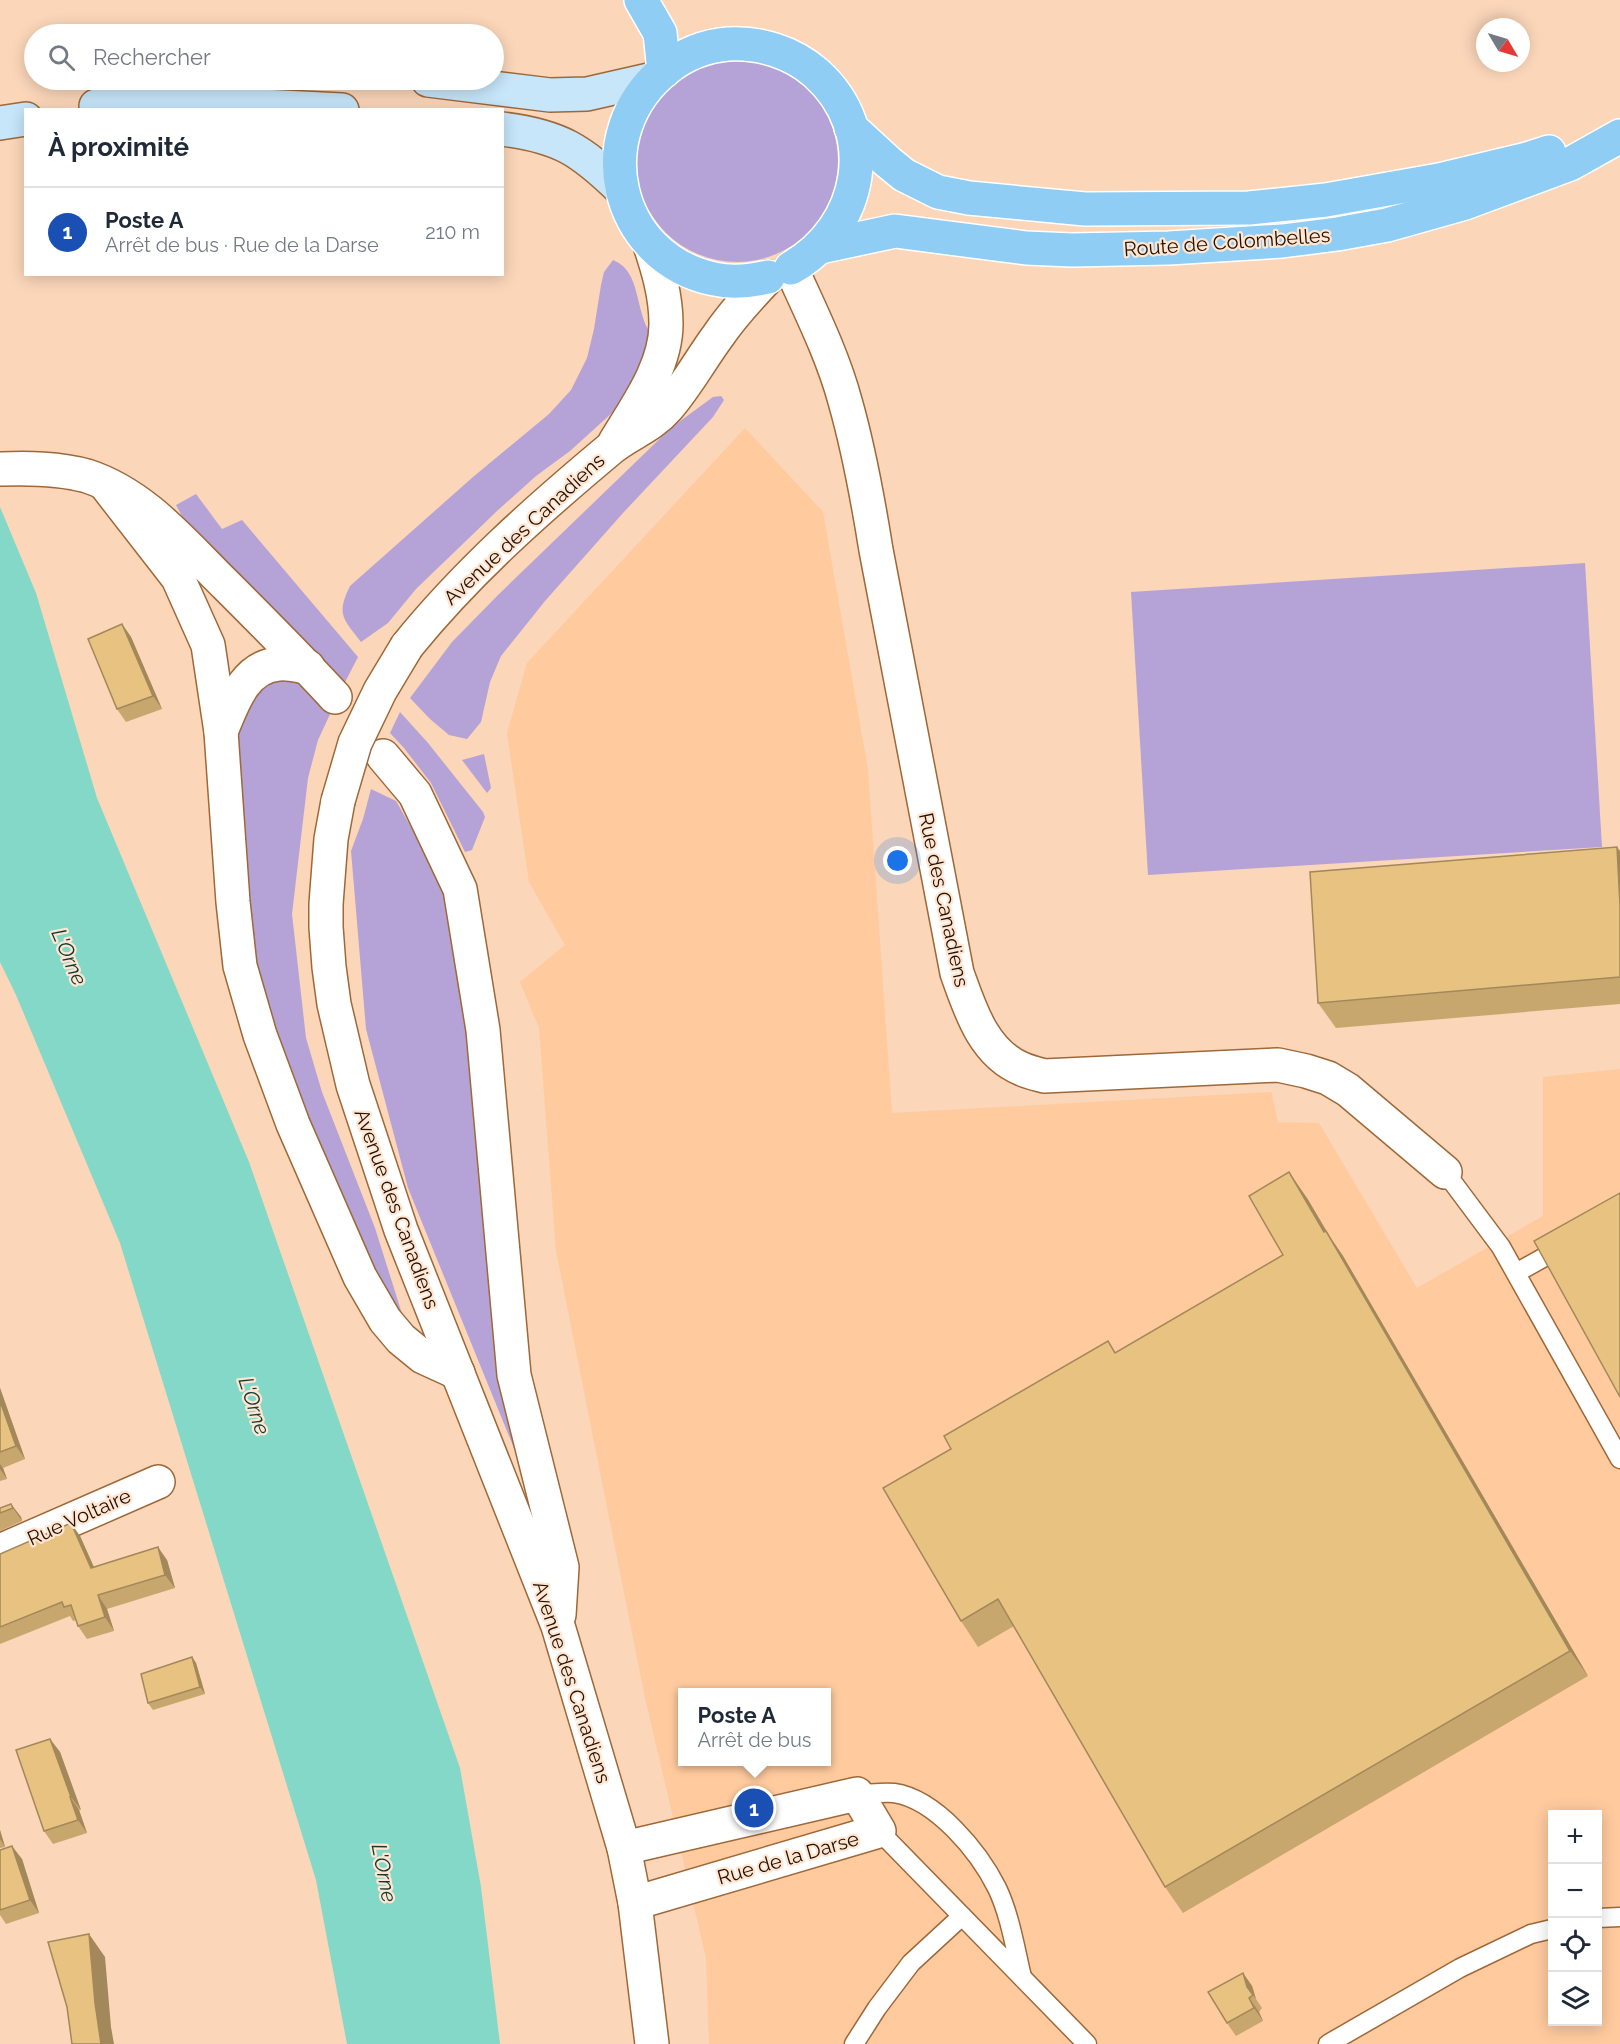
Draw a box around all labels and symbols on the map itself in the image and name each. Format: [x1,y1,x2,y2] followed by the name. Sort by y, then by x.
[1476,18,1530,72] north arrow
[1123,223,1331,261] street label: Route de Colombelles
[439,448,609,610] street label: Avenue des Canadiens
[914,811,974,989] street label: Rue des Canadiens
[883,846,912,875] your location
[46,925,93,989] water label: L'Orne
[350,1106,444,1312] street label: Avenue des Canadiens
[233,1374,275,1438] water label: L'Orne
[23,1483,135,1551] street label: Rue Voltaire
[528,1578,616,1786] street label: Avenue des Canadiens
[734,1786,774,1830] pin: 1
[715,1826,862,1890] street label: Rue de la Darse
[367,1842,402,1904] water label: L'Orne

